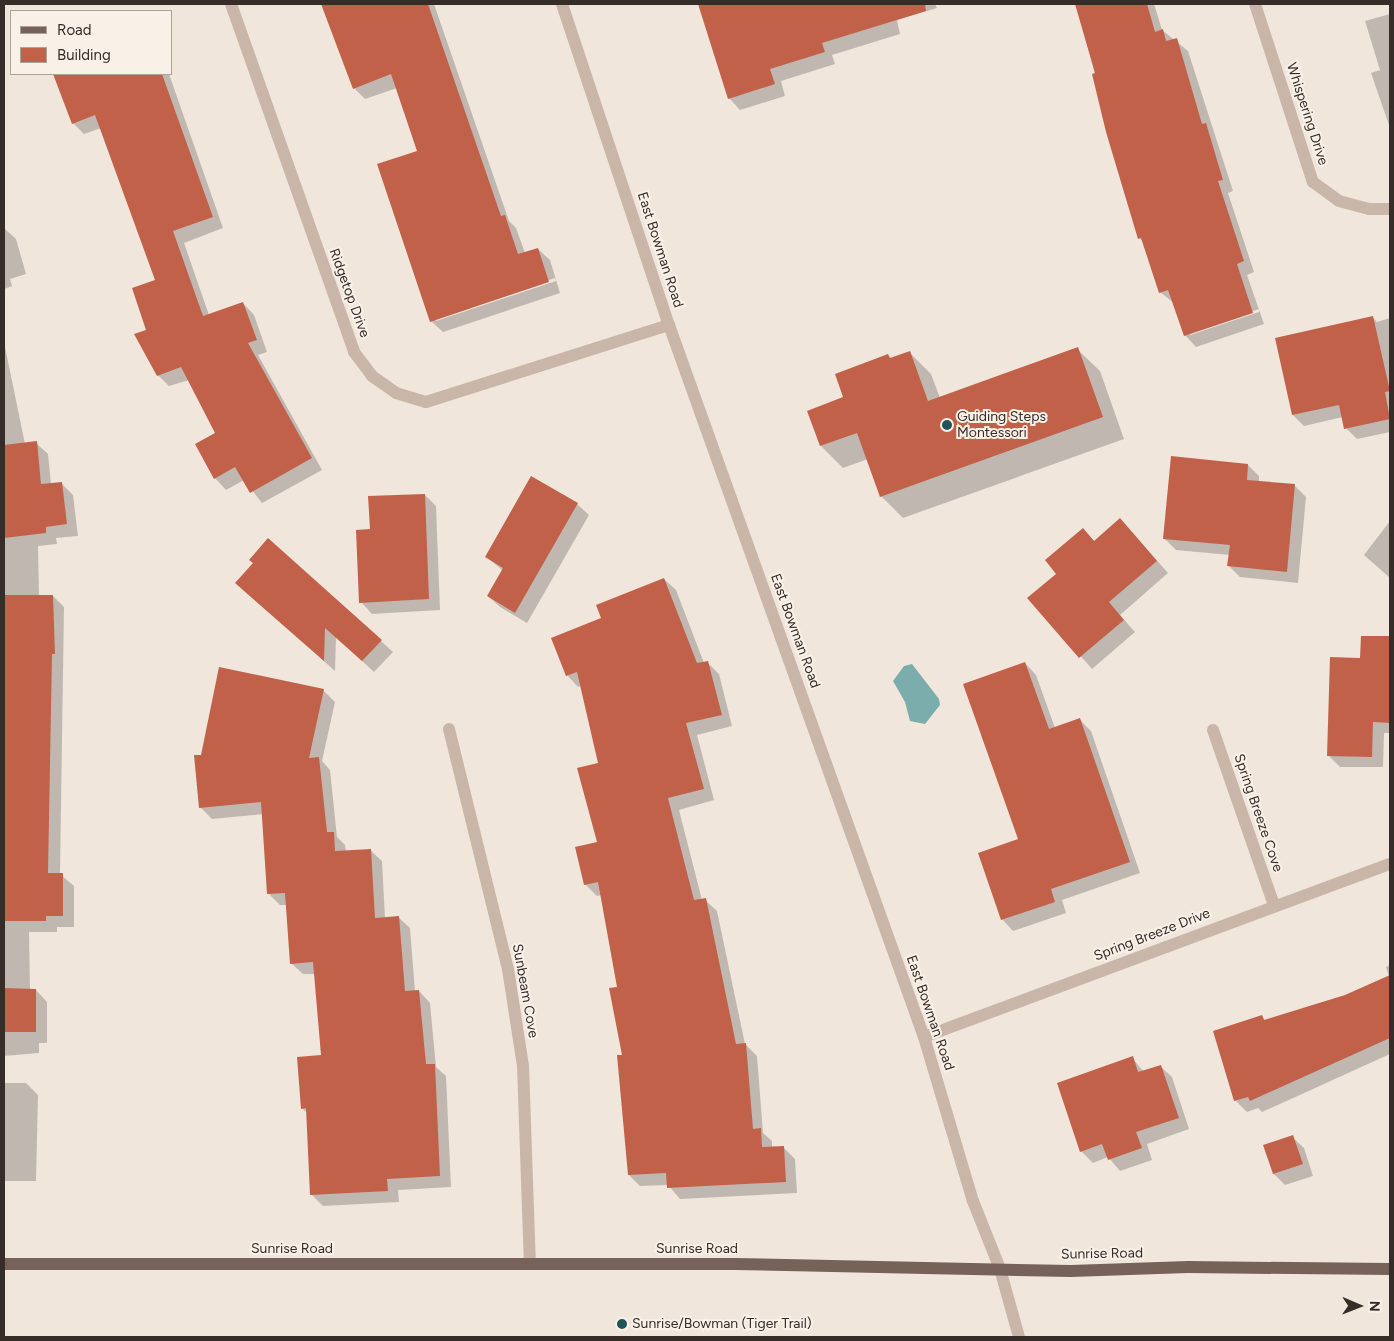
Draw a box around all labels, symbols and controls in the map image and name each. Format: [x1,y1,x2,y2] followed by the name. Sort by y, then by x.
[10,10,172,75] legend
[57,21,92,39] text: Road
[57,46,111,64] text: Building
[1283,61,1331,167] street label: Whispering Drive
[633,190,687,310] street label: East Bowman Road
[325,246,373,340] street label: Ridgetop Drive
[957,409,1046,442] place label: Guiding Steps Montessori
[941,419,953,431] marker: Guiding Steps Montessori
[766,571,824,691] street label: East Bowman Road
[1230,752,1286,874] street label: Spring Breeze Cove
[1091,905,1213,965] street label: Spring Breeze Drive
[508,943,542,1039] street label: Sunbeam Cove
[902,953,958,1073] street label: East Bowman Road
[251,1241,333,1257] street label: Sunrise Road
[656,1241,738,1257] street label: Sunrise Road
[1061,1245,1143,1263] street label: Sunrise Road
[1334,1281,1384,1331] north arrow
[1366,1301,1383,1312] text: N
[632,1316,812,1332] place label: Sunrise/Bowman (Tiger Trail)
[616,1318,628,1330] marker: Sunrise/Bowman (Tiger Trail)

